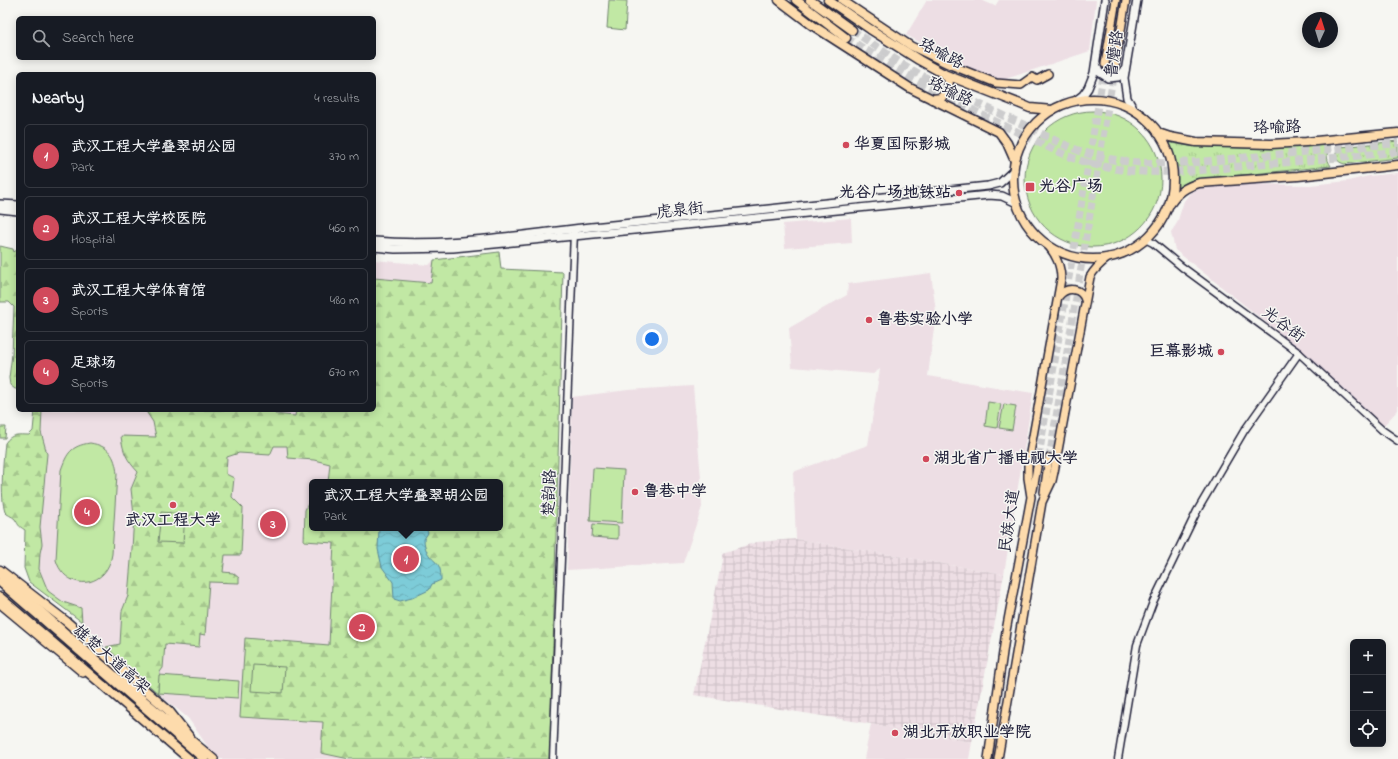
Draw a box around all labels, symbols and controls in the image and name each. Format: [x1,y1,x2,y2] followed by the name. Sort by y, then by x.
[1302,12,1338,48] north arrow
[16,16,376,60] search box
[30,27,52,49] icon: search
[62,27,134,49] text: Search here
[1100,29,1130,79] street label: 鲁磨路
[914,32,968,76] street label: 珞喻路
[923,71,977,113] street label: 珞瑜路
[32,86,84,111] text: Nearby
[314,89,360,108] text: 4 results
[1253,115,1301,141] street label: 珞喻路
[854,133,950,157] place label: 华夏国际影城
[71,136,236,158] text: 武汉工程大学叠翠胡公园
[841,140,851,150] marker: 华夏国际影城
[44,147,48,166] text: 1
[329,147,359,166] text: 370 m
[71,158,95,177] text: Park
[1039,175,1103,199] place label: 光谷广场
[839,181,951,205] place label: 光谷广场地铁站
[1024,181,1036,193] marker: 光谷广场
[954,188,964,198] marker: 光谷广场地铁站
[655,197,705,225] street label: 虎泉街
[71,208,206,230] text: 武汉工程大学校医院
[43,219,49,238] text: 2
[329,219,359,238] text: 460 m
[71,230,115,249] text: Hospital
[71,280,206,302] text: 武汉工程大学体育馆
[43,291,49,310] text: 3
[330,291,359,310] text: 480 m
[1257,301,1309,349] street label: 光谷街
[71,302,108,321] text: Sports
[877,308,973,332] place label: 鲁巷实验小学
[864,315,874,325] marker: 鲁巷实验小学
[642,329,662,349] your location
[1149,340,1213,364] place label: 巨幕影城
[1216,347,1226,357] marker: 巨幕影城
[71,352,116,374] text: 足球场
[43,363,49,382] text: 4
[329,363,359,382] text: 670 m
[71,374,108,393] text: Sports
[934,447,1078,471] place label: 湖北省广播电视大学
[921,454,931,464] marker: 湖北省广播电视大学
[537,469,563,517] street label: 楚韵路
[309,479,503,531] popup
[643,480,707,504] place label: 鲁巷中学
[323,485,489,507] text: 武汉工程大学叠翠胡公园
[630,487,640,497] marker: 鲁巷中学
[994,488,1026,554] street label: 民族大道
[74,497,100,527] pin: 4
[168,500,178,510] marker: 武汉工程大学
[323,507,347,526] text: Park
[125,509,221,533] place label: 武汉工程大学
[260,509,286,539] pin: 3
[393,544,419,574] pin: 1
[349,612,375,642] pin: 2
[67,619,155,701] street label: 雄楚大道高架
[1350,639,1386,747] map controls
[1350,639,1386,675] button: +
[1350,675,1386,711] button: −
[1350,711,1386,747] button: locate
[903,721,1031,745] place label: 湖北开放职业学院
[890,728,900,738] marker: 湖北开放职业学院

